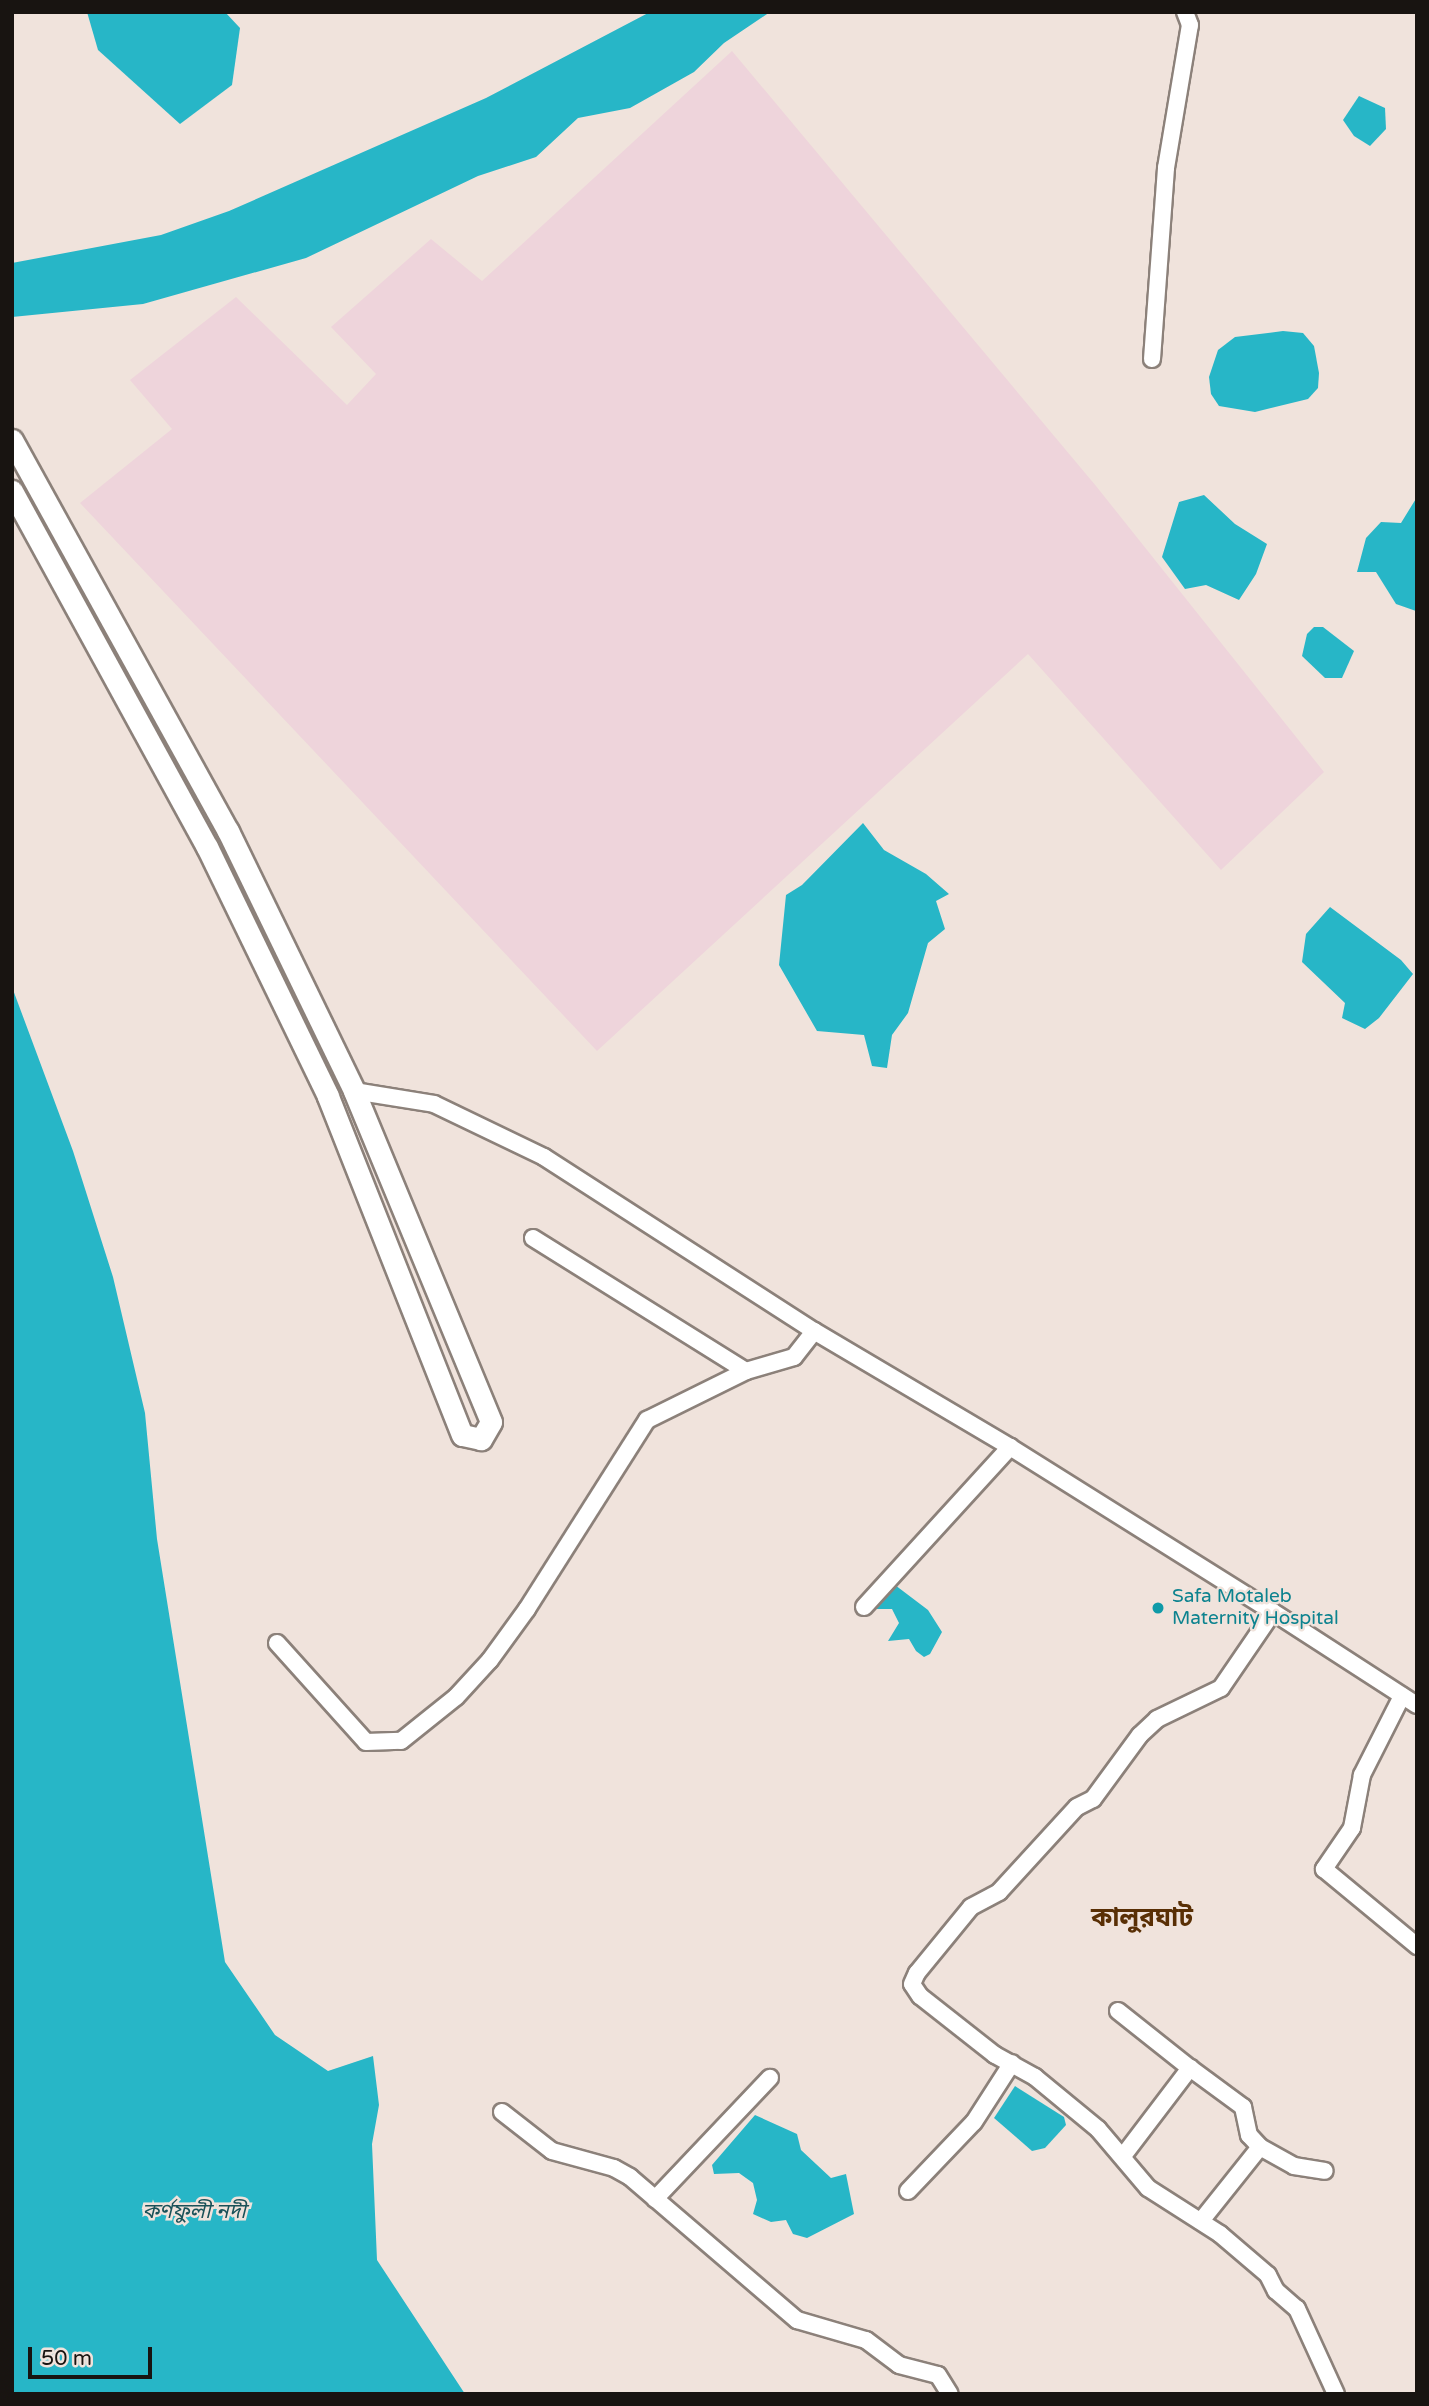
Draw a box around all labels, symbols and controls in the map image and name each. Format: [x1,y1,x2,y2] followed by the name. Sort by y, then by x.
[1172,1586,1339,1630] place label: Safa Motaleb Maternity Hospital
[1150,1600,1166,1616] marker: Safa Motaleb Maternity Hospital
[1091,1902,1193,1934] district label: কালুরঘাট
[142,2199,246,2225] water label: কর্ণফুলী নদী
[32,2332,156,2376] scale bar
[41,2346,92,2371] text: 50 m

